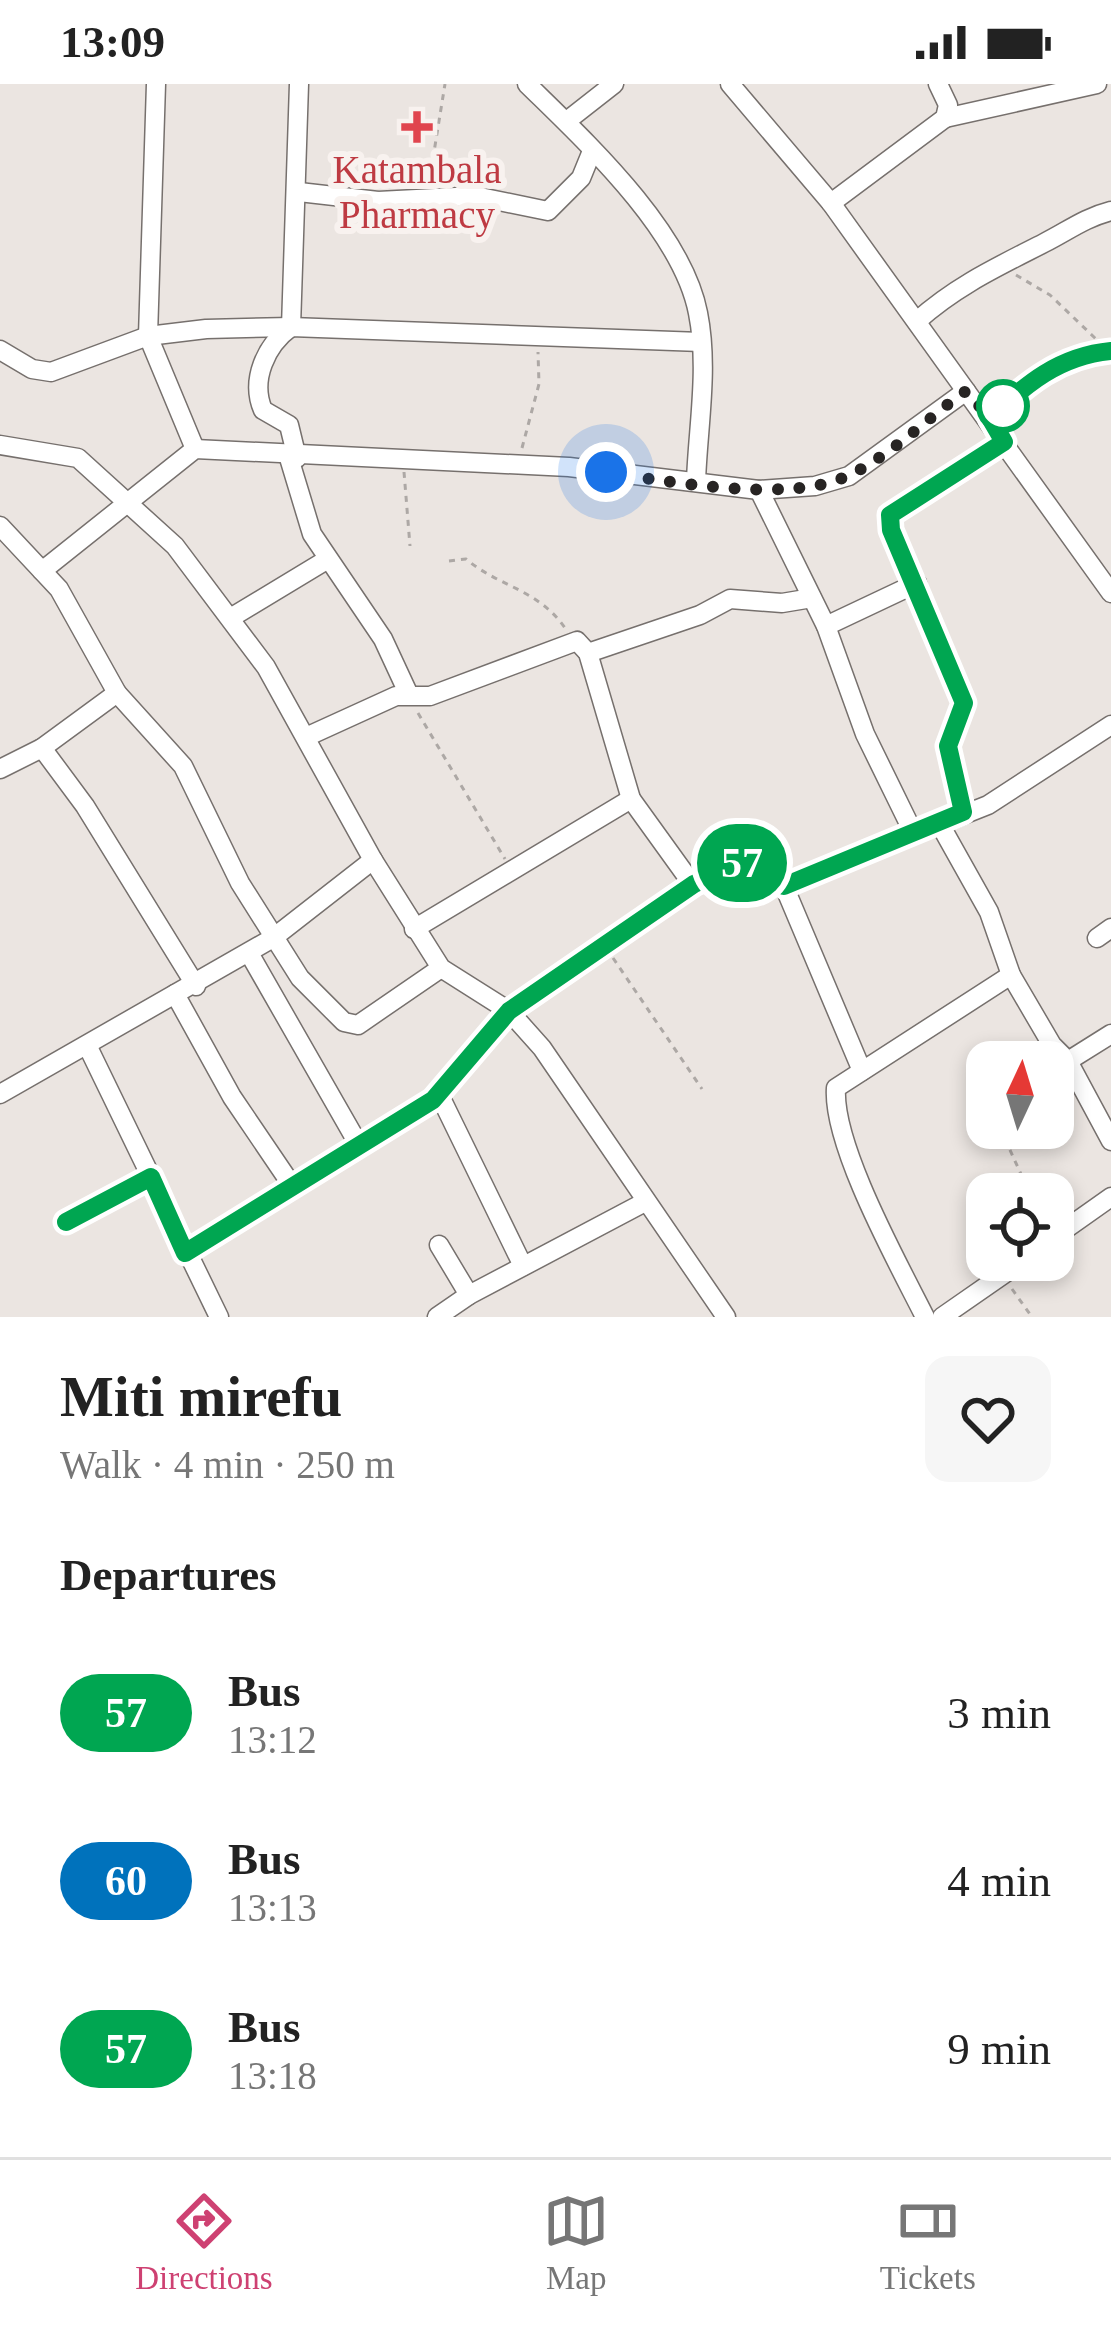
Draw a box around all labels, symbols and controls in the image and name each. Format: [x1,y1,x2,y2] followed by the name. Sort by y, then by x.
[60,17,165,67] text: 13:09
[404,114,430,140] marker: Katambala Pharmacy
[333,148,501,237] place label: Katambala Pharmacy
[978,381,1028,431] unlabelled marker
[576,442,636,502] your location
[688,824,796,902] line badge: 57
[721,840,763,886] text: 57
[966,1041,1074,1149] north arrow
[966,1041,1074,1281] map controls
[966,1173,1074,1281] button: locate
[925,1356,1051,1482] button: heart
[60,1365,342,1428] text: Miti mirefu
[60,1443,395,1486] text: Walk · 4 min · 250 m
[60,1550,277,1600] text: Departures
[228,1666,301,1716] text: Bus
[947,1688,1051,1738] text: 3 min
[105,1690,147,1736] text: 57
[228,1718,317,1761] text: 13:12
[228,1834,301,1884] text: Bus
[947,1856,1051,1906] text: 4 min
[105,1858,147,1904] text: 60
[228,1886,317,1929] text: 13:13
[228,2002,301,2052] text: Bus
[947,2024,1051,2074] text: 9 min
[105,2026,147,2072] text: 57
[228,2054,317,2097] text: 13:18
[135,2188,273,2297] tab: Directions
[543,2188,609,2297] tab: Map
[880,2188,976,2297] tab: Tickets

